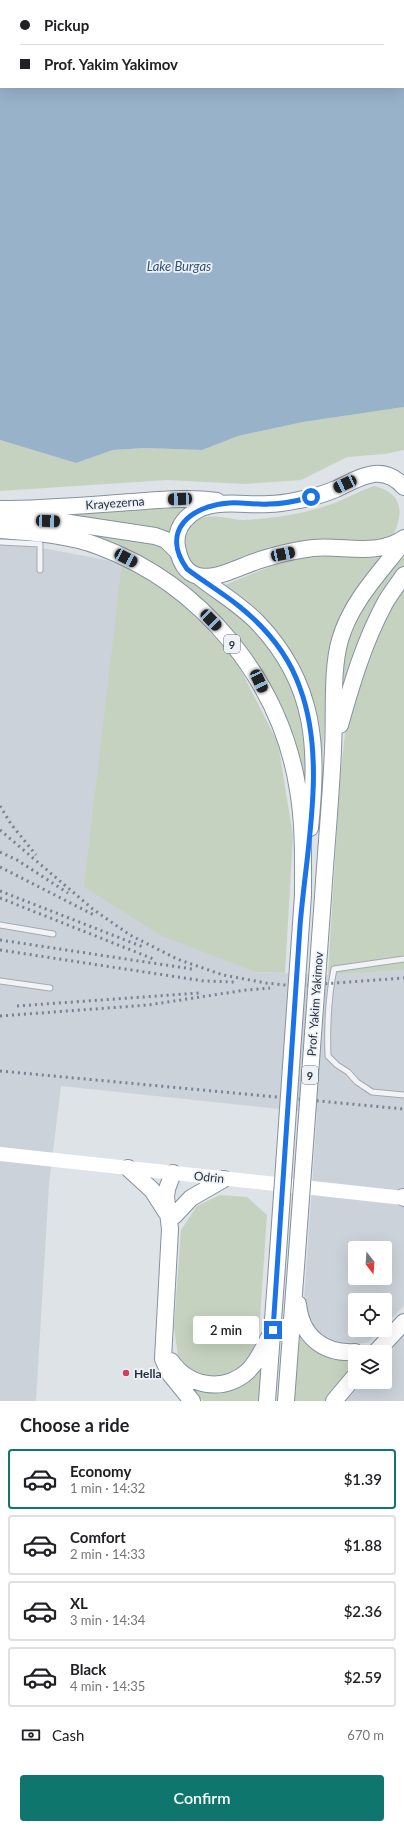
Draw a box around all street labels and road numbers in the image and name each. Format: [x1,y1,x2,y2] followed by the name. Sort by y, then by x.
[85,493,145,513] street label: Krayezerna
[224,635,240,653] road number: 9
[304,950,326,1057] street label: Prof. Yakim Yakimov
[302,1066,318,1084] road number: 9
[193,1168,225,1186] street label: Odrin

